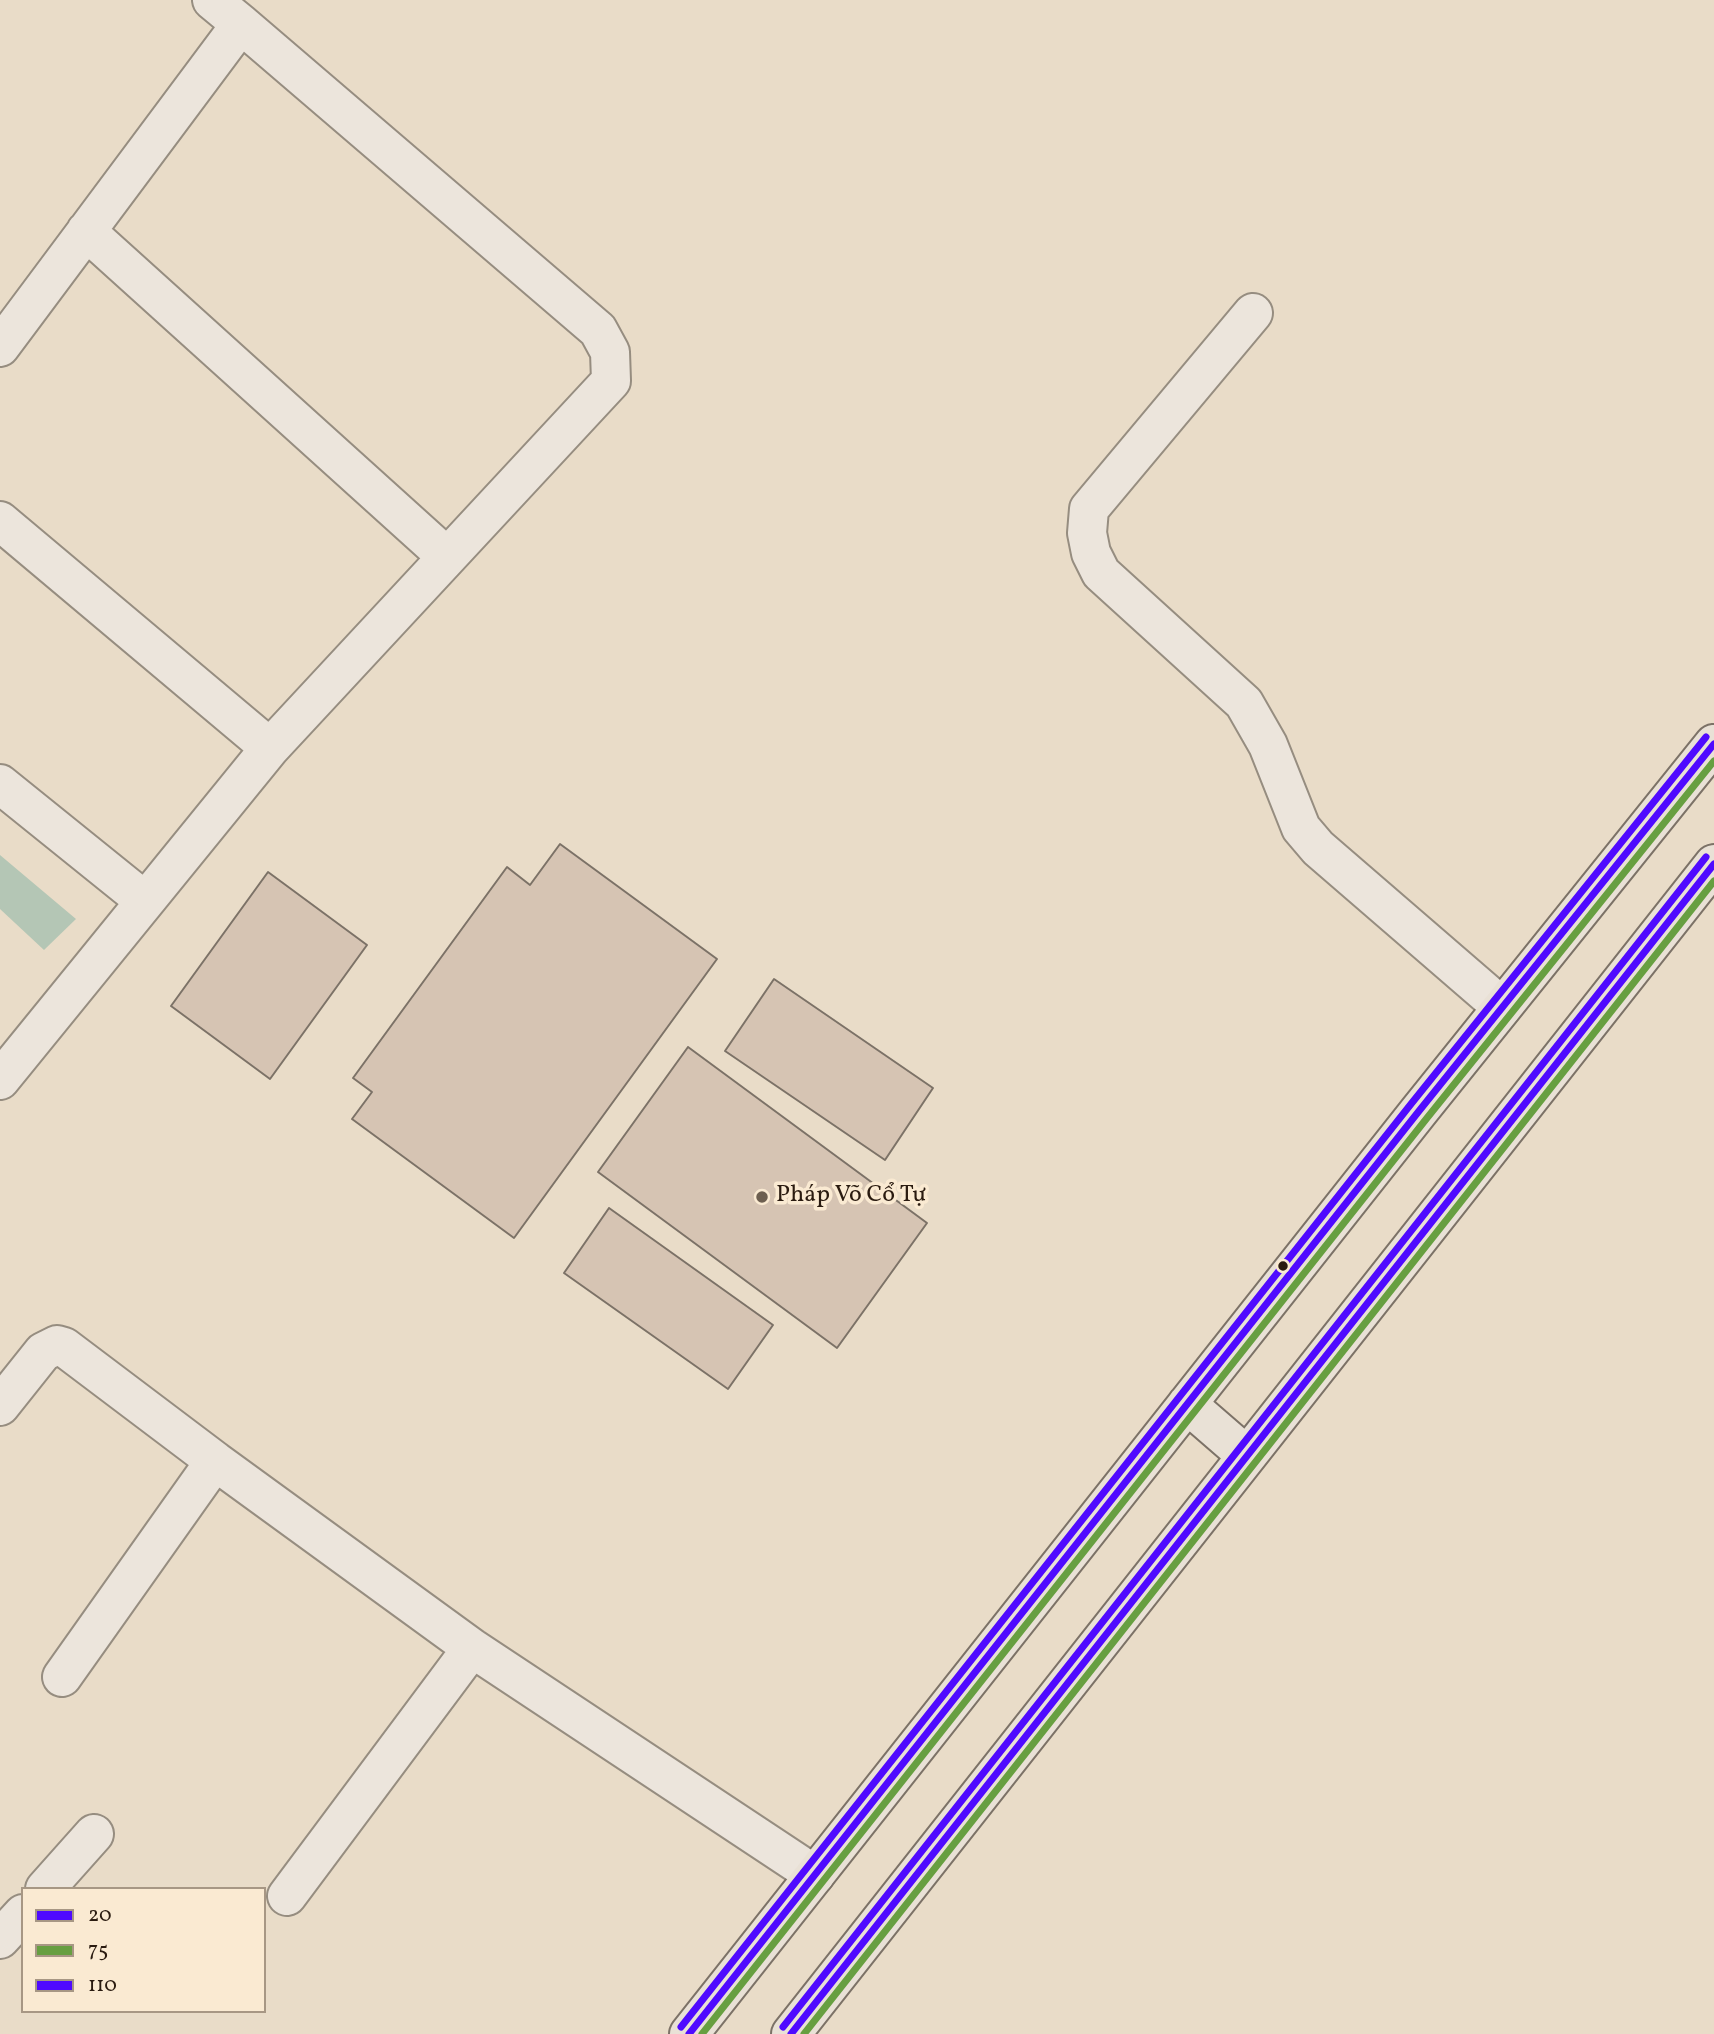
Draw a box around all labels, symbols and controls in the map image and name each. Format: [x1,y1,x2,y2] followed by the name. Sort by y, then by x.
[776,1183,927,1211] place label: Pháp Võ Cổ Tự
[754,1189,770,1205] marker: Pháp Võ Cổ Tự
[1276,1259,1290,1273] unlabelled marker
[21,1887,266,2013] legend
[88,1901,112,1930] text: 20
[88,1936,108,1965] text: 75
[88,1971,117,2000] text: 110

